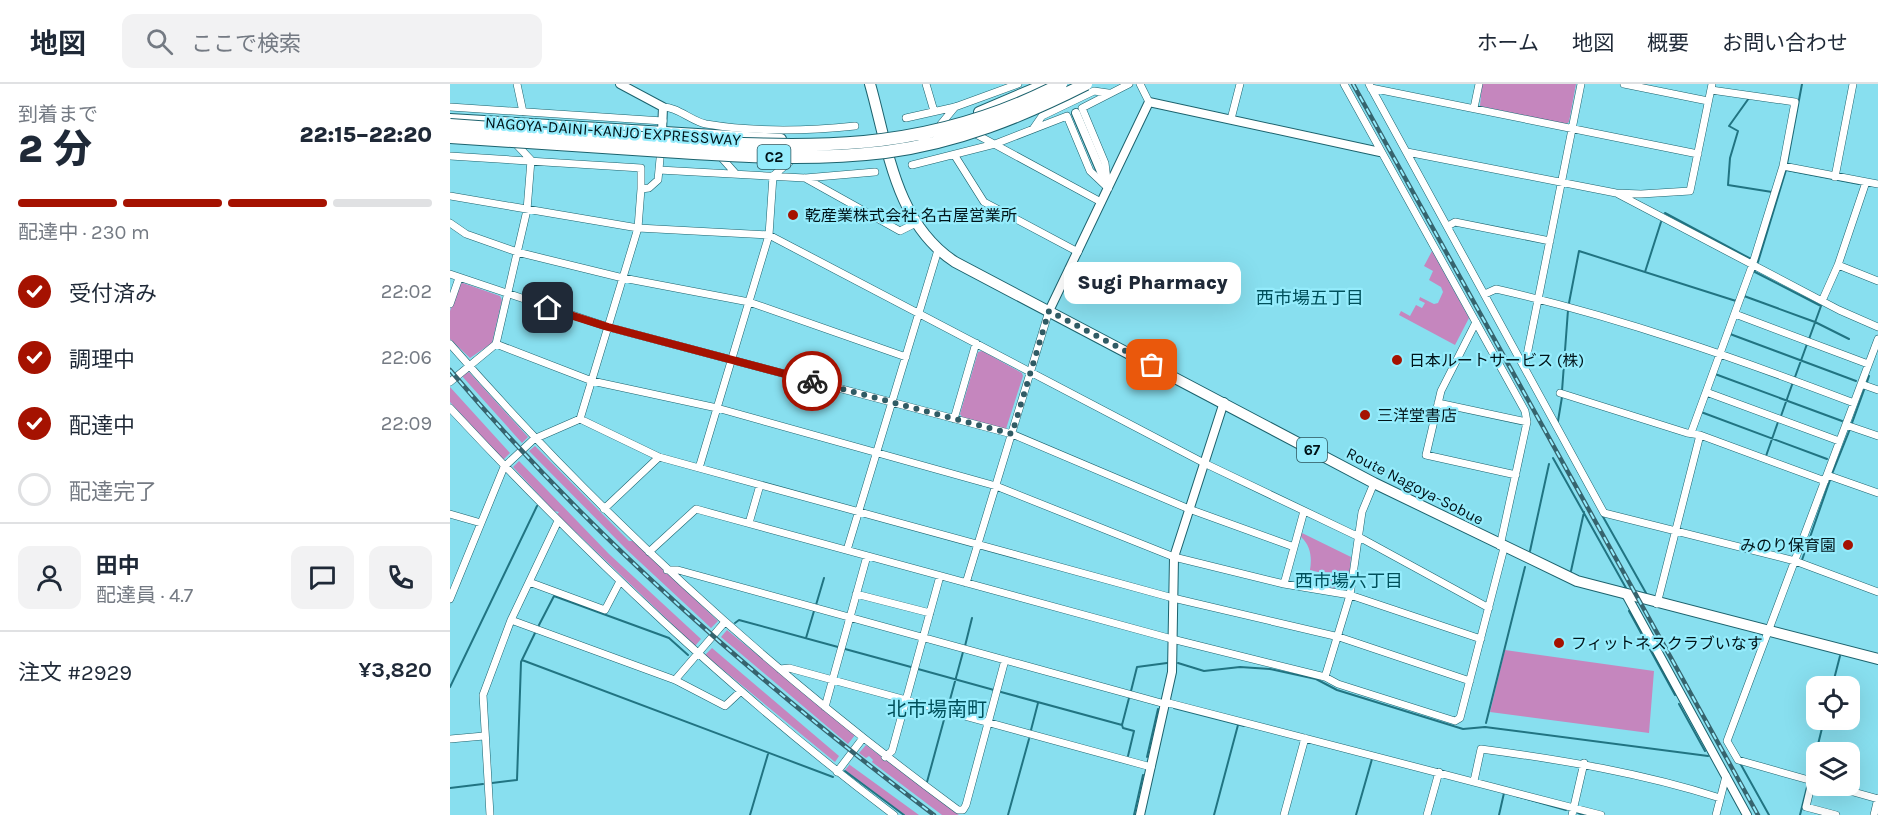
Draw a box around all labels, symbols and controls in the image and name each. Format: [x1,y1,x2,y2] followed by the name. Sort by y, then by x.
[122,14,542,68] search box
[143,25,176,58] icon: search
[30,27,86,60] text: 地図
[191,31,301,57] text: ここで検索
[1477,31,1539,55] text: ホーム
[1572,31,1614,55] text: 地図
[1647,31,1689,55] text: 概要
[1722,31,1848,55] text: お問い合わせ
[18,103,98,126] text: 到着まで
[485,113,742,149] street label: NAGOYA-DAINI-KANJO EXPRESSWAY
[300,122,432,148] text: 22:15–22:20
[18,126,92,172] text: 2 分
[758,145,790,169] road number: C2
[805,206,1017,225] place label: 乾産業株式会社 名古屋営業所
[786,208,800,222] marker: 乾産業株式会社 名古屋営業所
[18,221,150,244] text: 配達中 · 230 m
[1064,263,1240,305] callout: Sugi Pharmacy
[1077,271,1228,294] text: Sugi Pharmacy
[18,275,51,308] icon: check
[381,280,432,303] text: 22:02
[69,281,157,307] text: 受付済み
[522,282,573,333] pin
[1256,287,1364,309] district label: 西市場五丁目
[531,291,564,324] icon: home
[1126,339,1177,390] pin
[18,341,51,374] icon: check
[381,346,432,369] text: 22:06
[69,347,135,373] text: 調理中
[1135,348,1168,381] icon: bag
[782,351,842,411] courier
[1409,351,1584,370] place label: 日本ルートサービス (株)
[1390,353,1404,367] marker: 日本ルートサービス (株)
[796,365,829,398] icon: bike
[1377,406,1457,425] place label: 三洋堂書店
[18,407,51,440] icon: check
[1358,408,1372,422] marker: 三洋堂書店
[381,412,432,435] text: 22:09
[69,413,135,439] text: 配達中
[1297,438,1327,462] road number: 67
[1343,443,1487,529] street label: Route Nagoya-Sobue
[69,479,157,505] text: 配達完了
[1740,536,1836,555] place label: みのり保育園
[1841,538,1855,552] marker: みのり保育園
[18,546,81,609] button: person
[291,546,354,609] button: chat
[369,546,432,609] button: phone
[96,553,140,579] text: 田中
[1295,570,1403,592] district label: 西市場六丁目
[96,584,193,607] text: 配達員 · 4.7
[1571,634,1763,653] place label: フィットネスクラブいなす
[1552,636,1566,650] marker: フィットネスクラブいなす
[358,657,432,683] text: ¥3,820
[18,660,132,686] text: 注文 #2929
[1806,676,1860,796] map controls
[1806,676,1860,730] button: locate
[887,698,987,721] district label: 北市場南町
[1806,742,1860,796] button: layers

